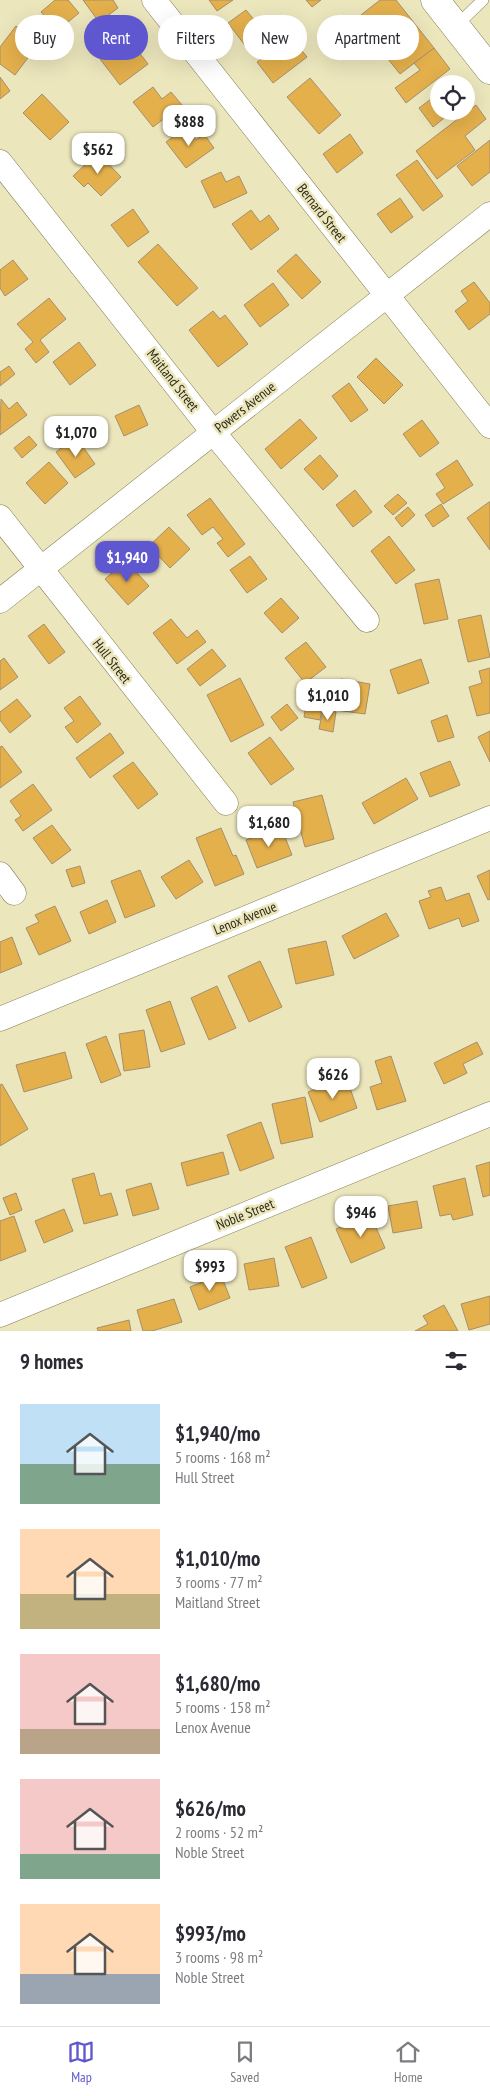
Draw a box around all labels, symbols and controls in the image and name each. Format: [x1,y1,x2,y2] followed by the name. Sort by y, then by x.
[15,15,74,60] chip: Buy
[84,15,148,60] chip: Rent
[158,15,233,60] chip: Filters
[243,15,307,60] chip: New
[317,15,419,60] chip: Apartment
[430,75,475,120] map controls
[430,75,475,120] button: locate
[159,104,219,147] pin: $888
[174,111,204,131] text: $888
[68,132,128,175] pin: $562
[83,139,113,159] text: $562
[293,180,351,246] street label: Bernard Street
[143,345,203,415] street label: Maitland Street
[211,378,279,436] street label: Powers Avenue
[35,416,117,458] pin: $1,070
[55,422,97,442] text: $1,070
[86,540,168,583] pin: $1,940
[106,547,148,567] text: $1,940
[89,635,135,687] street label: Hull Street
[287,678,369,721] pin: $1,010
[307,685,349,705] text: $1,010
[228,806,310,848] pin: $1,680
[248,812,290,832] text: $1,680
[211,897,279,939] street label: Lenox Avenue
[303,1058,363,1100] pin: $626
[318,1064,348,1084] text: $626
[214,1194,277,1234] street label: Noble Street
[331,1196,391,1238] pin: $946
[346,1202,376,1222] text: $946
[180,1250,240,1292] pin: $993
[195,1256,225,1276] text: $993
[442,1347,470,1375] icon: filters
[20,1348,83,1375] text: 9 homes
[175,1420,260,1447] text: $1,940/mo
[60,1424,120,1484] icon: home
[175,1447,271,1467] text: 5 rooms · 168 m²
[175,1467,235,1487] text: Hull Street
[175,1545,260,1572] text: $1,010/mo
[60,1549,120,1609] icon: home
[175,1572,263,1592] text: 3 rooms · 77 m²
[175,1592,260,1612] text: Maitland Street
[175,1670,260,1697] text: $1,680/mo
[60,1674,120,1734] icon: home
[175,1697,271,1717] text: 5 rooms · 158 m²
[175,1717,251,1737] text: Lenox Avenue
[175,1795,246,1822] text: $626/mo
[60,1799,120,1859] icon: home
[175,1822,263,1842] text: 2 rooms · 52 m²
[175,1842,244,1862] text: Noble Street
[175,1920,246,1947] text: $993/mo
[60,1924,120,1984] icon: home
[175,1947,263,1967] text: 3 rooms · 98 m²
[175,1967,244,1987] text: Noble Street
[67,2038,95,2086] tab: Map
[230,2038,259,2086] tab: Saved
[394,2038,423,2086] tab: Home

